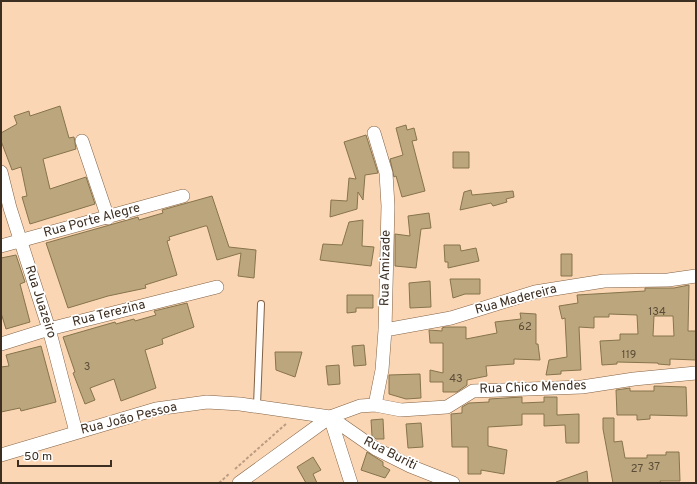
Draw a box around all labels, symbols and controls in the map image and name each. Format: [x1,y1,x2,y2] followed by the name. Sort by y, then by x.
[42,200,142,242] street label: Rua Porte Alegre
[377,230,395,306] street label: Rua Amizade
[21,263,59,341] street label: Rua Juazeiro
[473,281,559,319] street label: Rua Madereira
[71,297,147,331] street label: Rua Terezina
[648,305,666,319] house number: 134
[518,320,532,334] house number: 62
[622,348,636,362] house number: 119
[84,360,90,374] house number: 3
[449,372,463,386] house number: 43
[479,378,587,398] street label: Rua Chico Mendes
[79,399,179,439] street label: Rua João Pessoa
[361,434,419,474] street label: Rua Buriti
[18,442,111,468] scale bar
[24,449,52,465] text: 50 m
[648,460,660,474] house number: 37
[631,462,643,476] house number: 27

